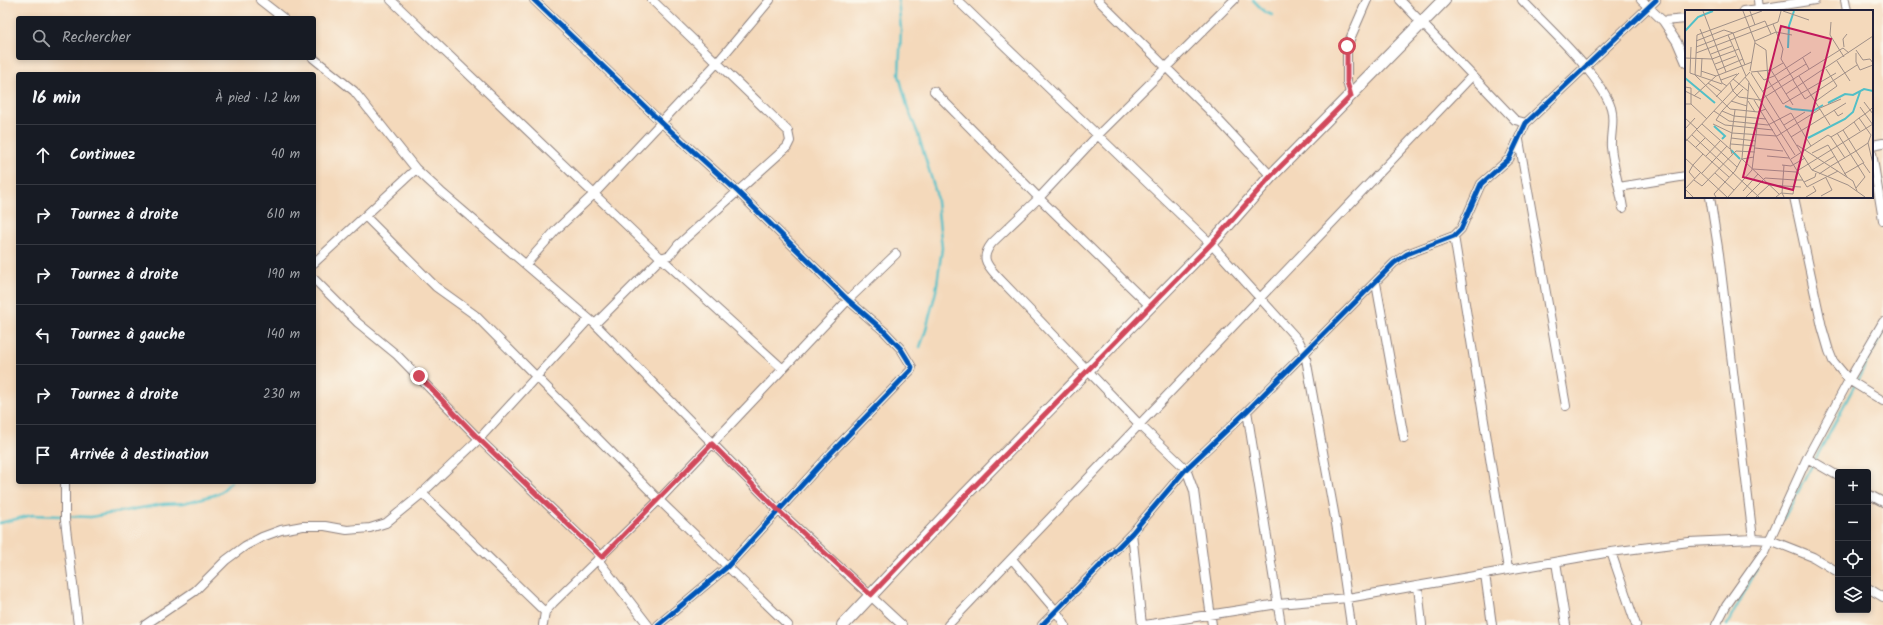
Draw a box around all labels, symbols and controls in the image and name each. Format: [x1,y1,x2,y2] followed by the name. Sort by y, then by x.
[1685,10,1873,198] inset map
[16,16,316,60] search box
[62,26,130,50] text: Rechercher
[30,27,52,49] icon: search
[1338,37,1356,55] route start
[32,85,81,112] text: 16 min
[215,88,300,109] text: À pied · 1.2 km
[70,143,135,167] text: Continuez
[32,144,54,166] icon: ahead
[271,144,300,165] text: 40 m
[70,203,178,227] text: Tournez à droite
[32,204,54,226] icon: right
[267,204,300,225] text: 610 m
[70,263,178,287] text: Tournez à droite
[32,264,54,286] icon: right
[268,264,300,285] text: 190 m
[70,323,185,347] text: Tournez à gauche
[32,324,54,346] icon: left
[267,324,300,345] text: 140 m
[410,367,428,385] route end
[70,383,178,407] text: Tournez à droite
[32,384,54,406] icon: right
[263,384,300,405] text: 230 m
[70,443,209,467] text: Arrivée à destination
[32,444,54,466] icon: arrive
[1835,469,1871,613] map controls
[1835,469,1871,505] button: +
[1835,505,1871,541] button: −
[1835,541,1871,577] button: locate
[1835,577,1871,613] button: layers

